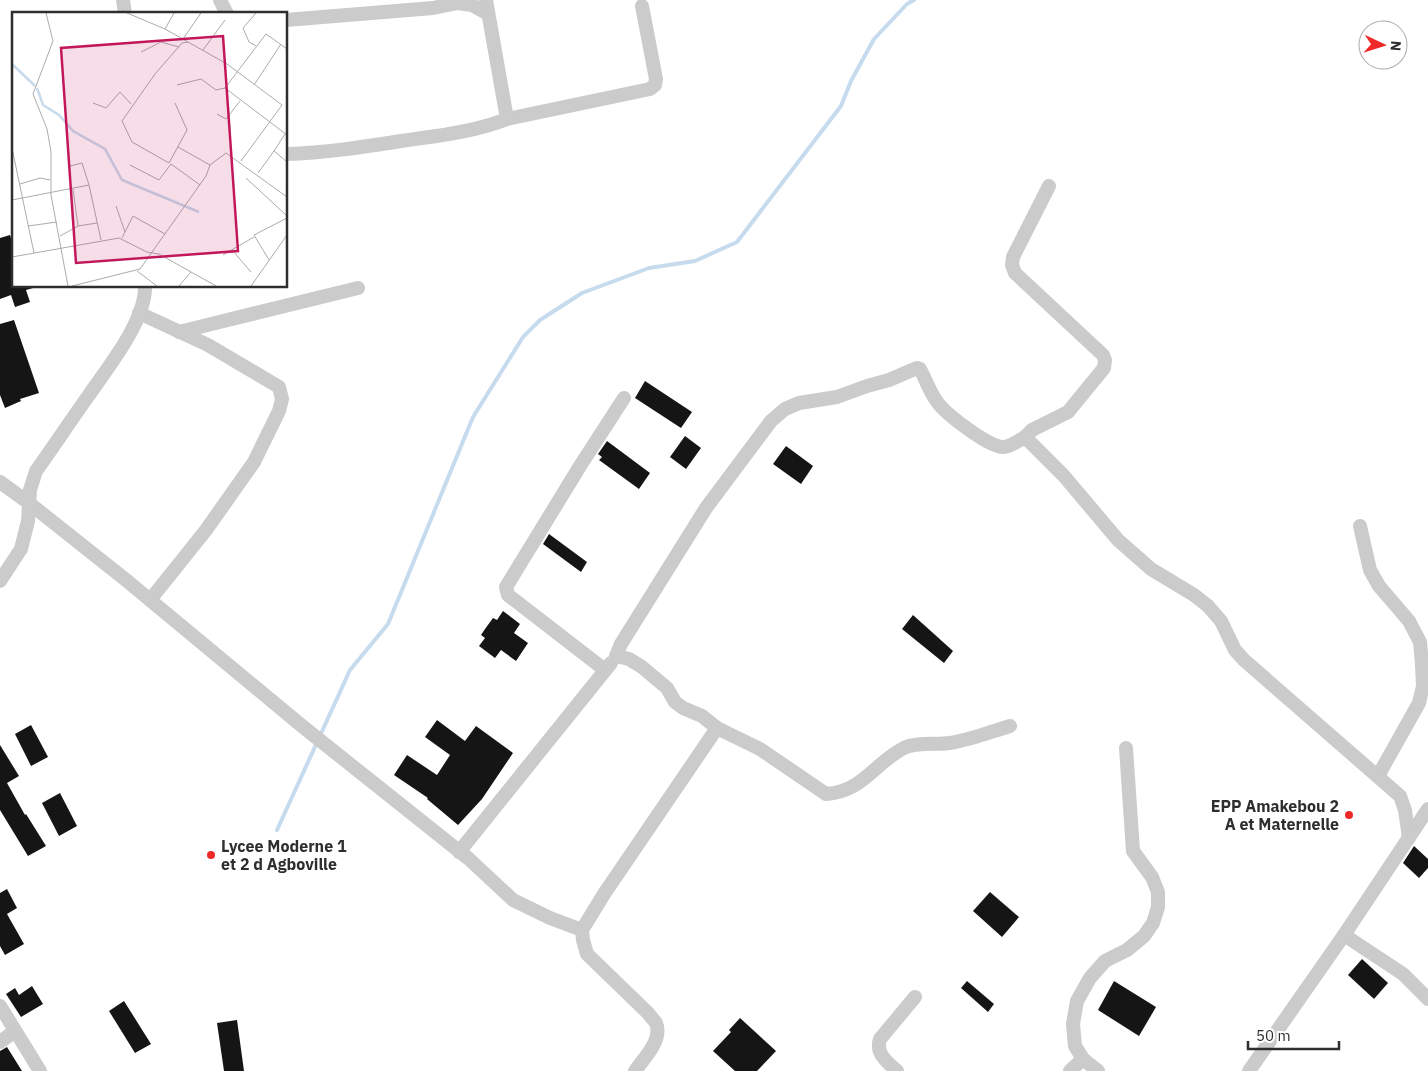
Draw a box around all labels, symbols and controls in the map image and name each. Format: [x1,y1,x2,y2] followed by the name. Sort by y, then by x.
[12,12,288,288] inset map
[1358,20,1408,70] north arrow
[1387,40,1405,52] text: N
[1211,796,1339,834] place label: EPP Amakebou 2 A et Maternelle
[1343,809,1355,821] marker: EPP Amakebou 2 A et Maternelle
[221,836,347,874] place label: Lycee Moderne 1 et 2 d Agboville
[205,849,217,861] marker: Lycee Moderne 1 et 2 d Agboville
[1248,1018,1339,1050] scale bar
[1256,1026,1291,1045] text: 50 m

